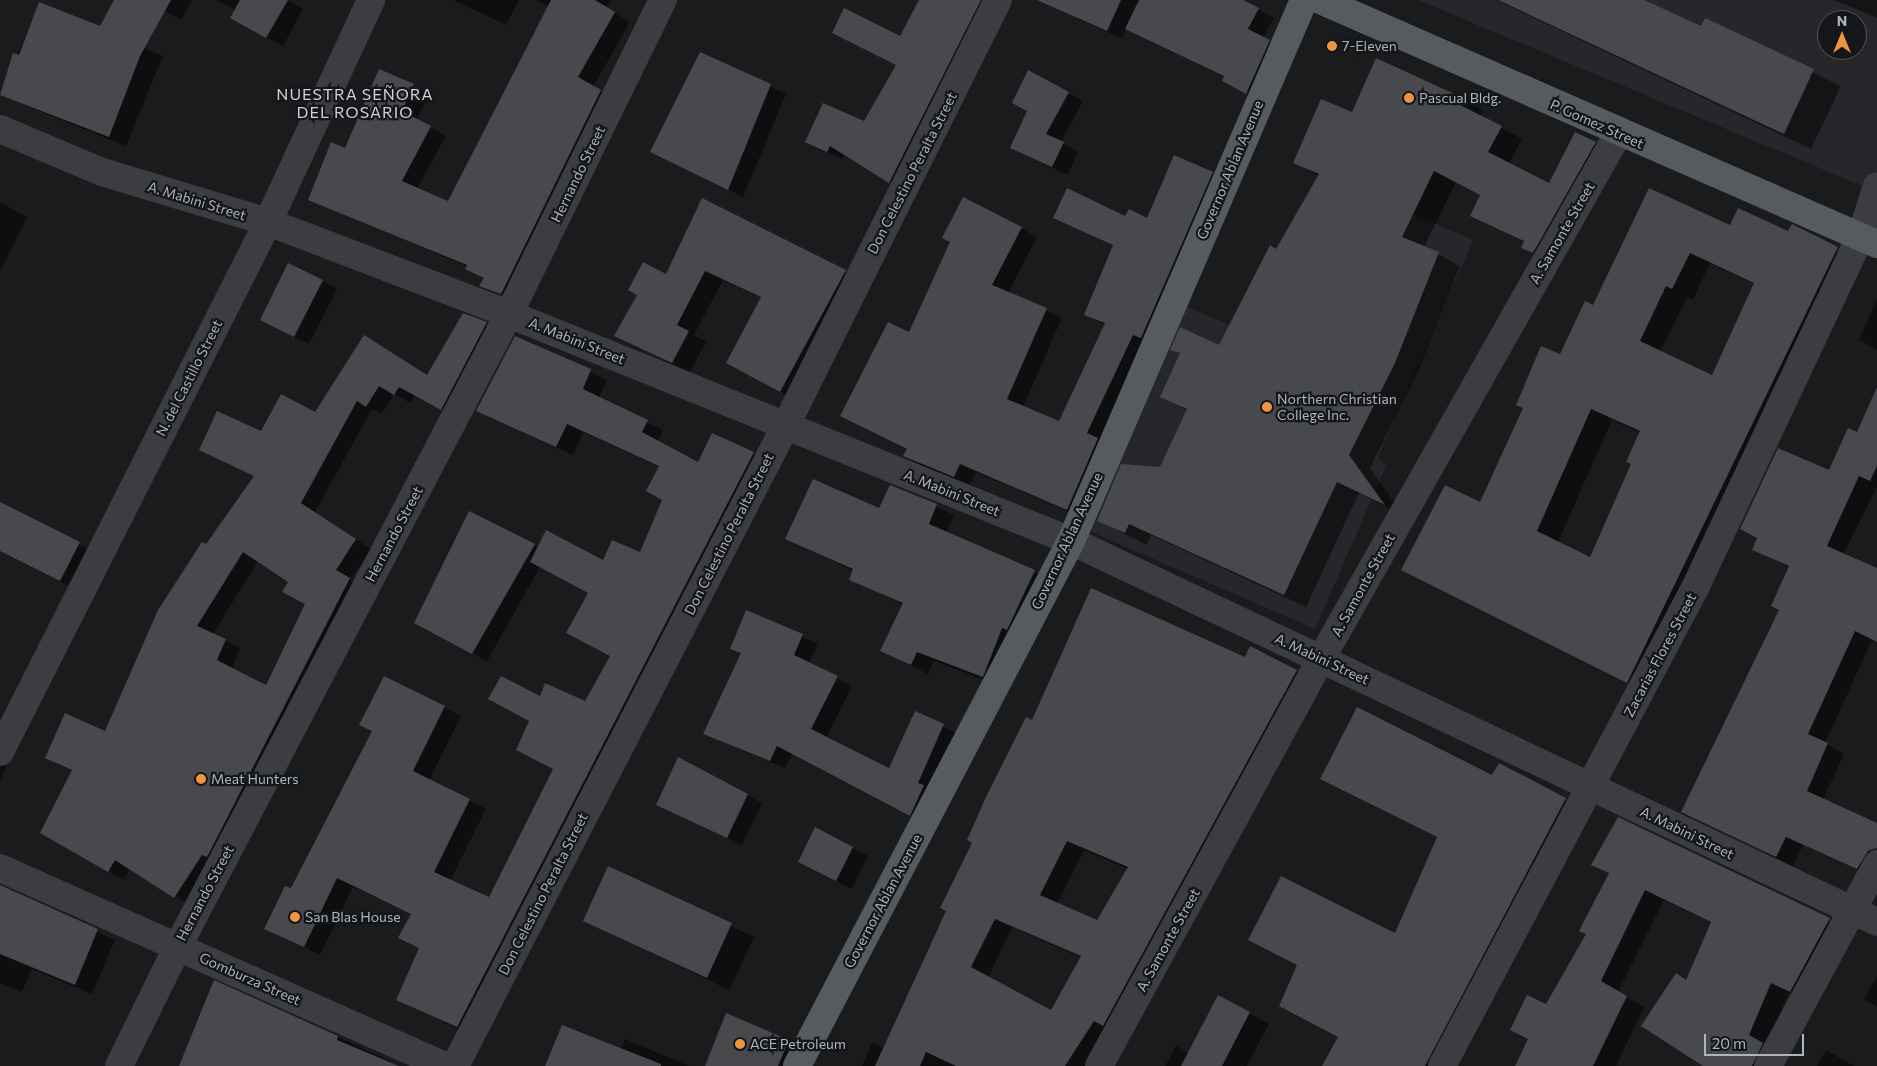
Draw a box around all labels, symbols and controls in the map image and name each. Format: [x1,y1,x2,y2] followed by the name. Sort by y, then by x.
[1817,10,1867,60] north arrow
[1837,12,1847,29] text: N
[1342,38,1397,54] place label: 7-Eleven
[1326,40,1338,52] marker: 7-Eleven
[275,84,435,122] district label: NUESTRA SEÑORA DEL ROSARIO
[864,89,960,257] street label: Don Celestino Peralta Street
[1419,90,1501,106] place label: Pascual Bldg.
[1403,92,1415,104] marker: Pascual Bldg.
[1548,96,1646,152] street label: P. Gomez Street
[1193,98,1267,242] street label: Governor Ablan Avenue
[547,123,609,225] street label: Hernando Street
[146,178,248,224] street label: A. Mabini Street
[1526,179,1598,287] street label: A. Samonte Street
[527,314,627,368] street label: A. Mabini Street
[152,317,226,439] street label: N. del Castillo Street
[1277,391,1397,424] place label: Northern Christian College Inc.
[1261,401,1273,413] marker: Northern Christian College Inc.
[681,450,777,618] street label: Don Celestino Peralta Street
[902,466,1002,520] street label: A. Mabini Street
[1028,470,1106,612] street label: Governor Ablan Avenue
[362,483,426,585] street label: Hernando Street
[1328,531,1398,639] street label: A. Samonte Street
[1620,590,1700,720] street label: Zacarias Flores Street
[1272,630,1372,688] street label: A. Mabini Street
[211,771,299,787] place label: Meat Hunters
[195,773,207,785] marker: Meat Hunters
[1637,803,1737,863] street label: A. Mabini Street
[495,810,591,978] street label: Don Celestino Peralta Street
[841,831,925,971] street label: Governor Ablan Avenue
[173,842,237,944] street label: Hernando Street
[1133,886,1203,994] street label: A. Samonte Street
[305,909,401,925] place label: San Blas House
[289,911,301,923] marker: San Blas House
[197,949,303,1009] street label: Gomburza Street
[1707,1024,1807,1056] scale bar
[1712,1034,1746,1052] text: 20 m
[750,1036,846,1052] place label: ACE Petroleum
[734,1038,746,1050] marker: ACE Petroleum

